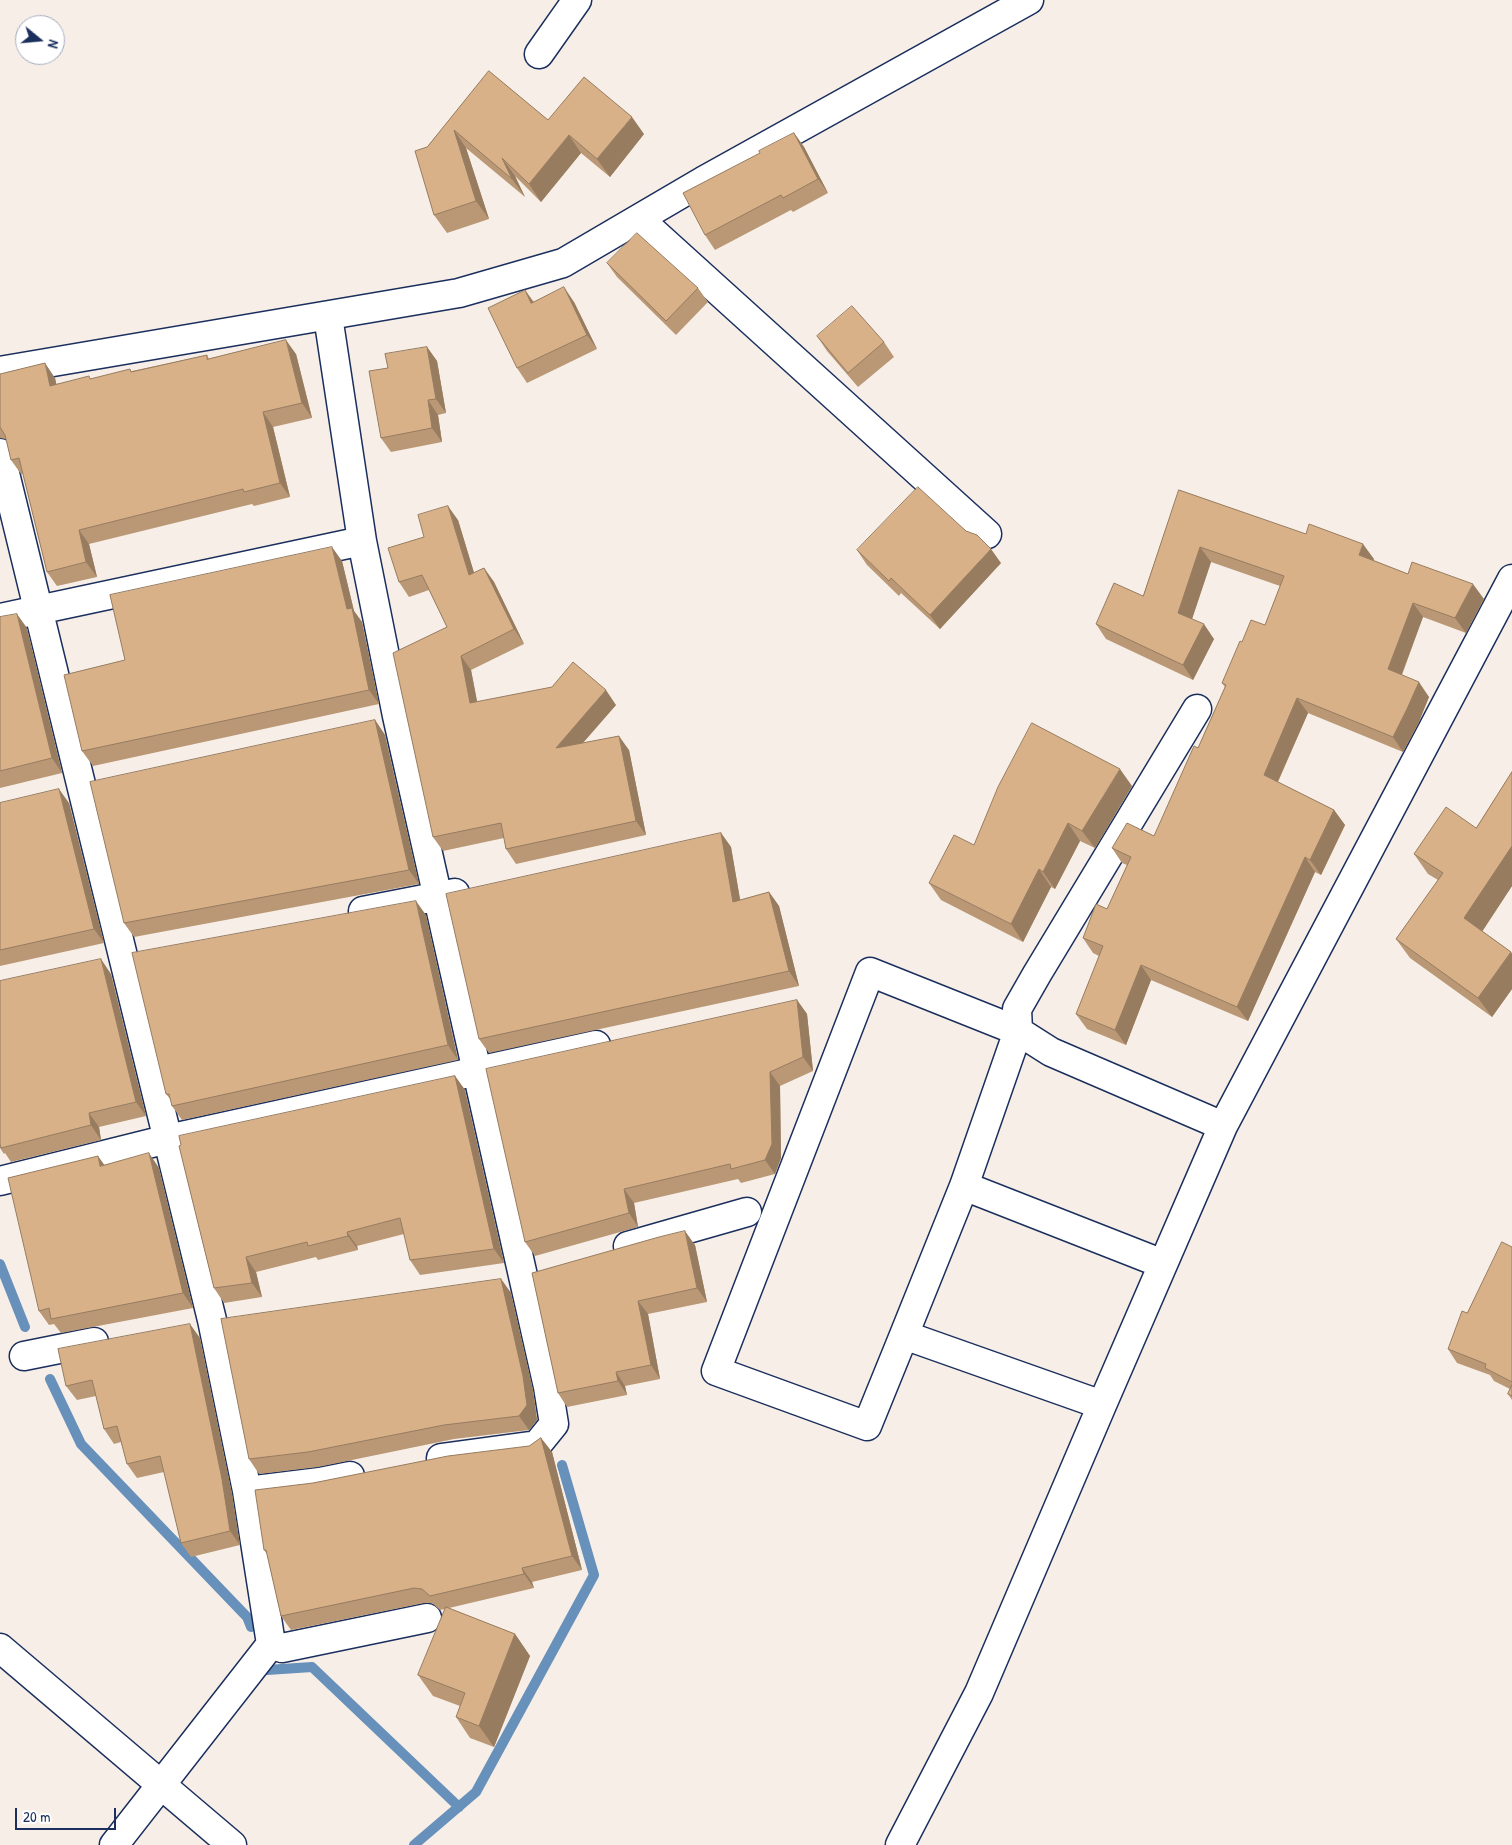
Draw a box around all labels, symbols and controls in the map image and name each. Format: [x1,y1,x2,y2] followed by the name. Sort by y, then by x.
[15,15,65,65] north arrow
[44,38,64,51] text: N
[18,1798,119,1830] scale bar
[23,1806,50,1827] text: 20 m

